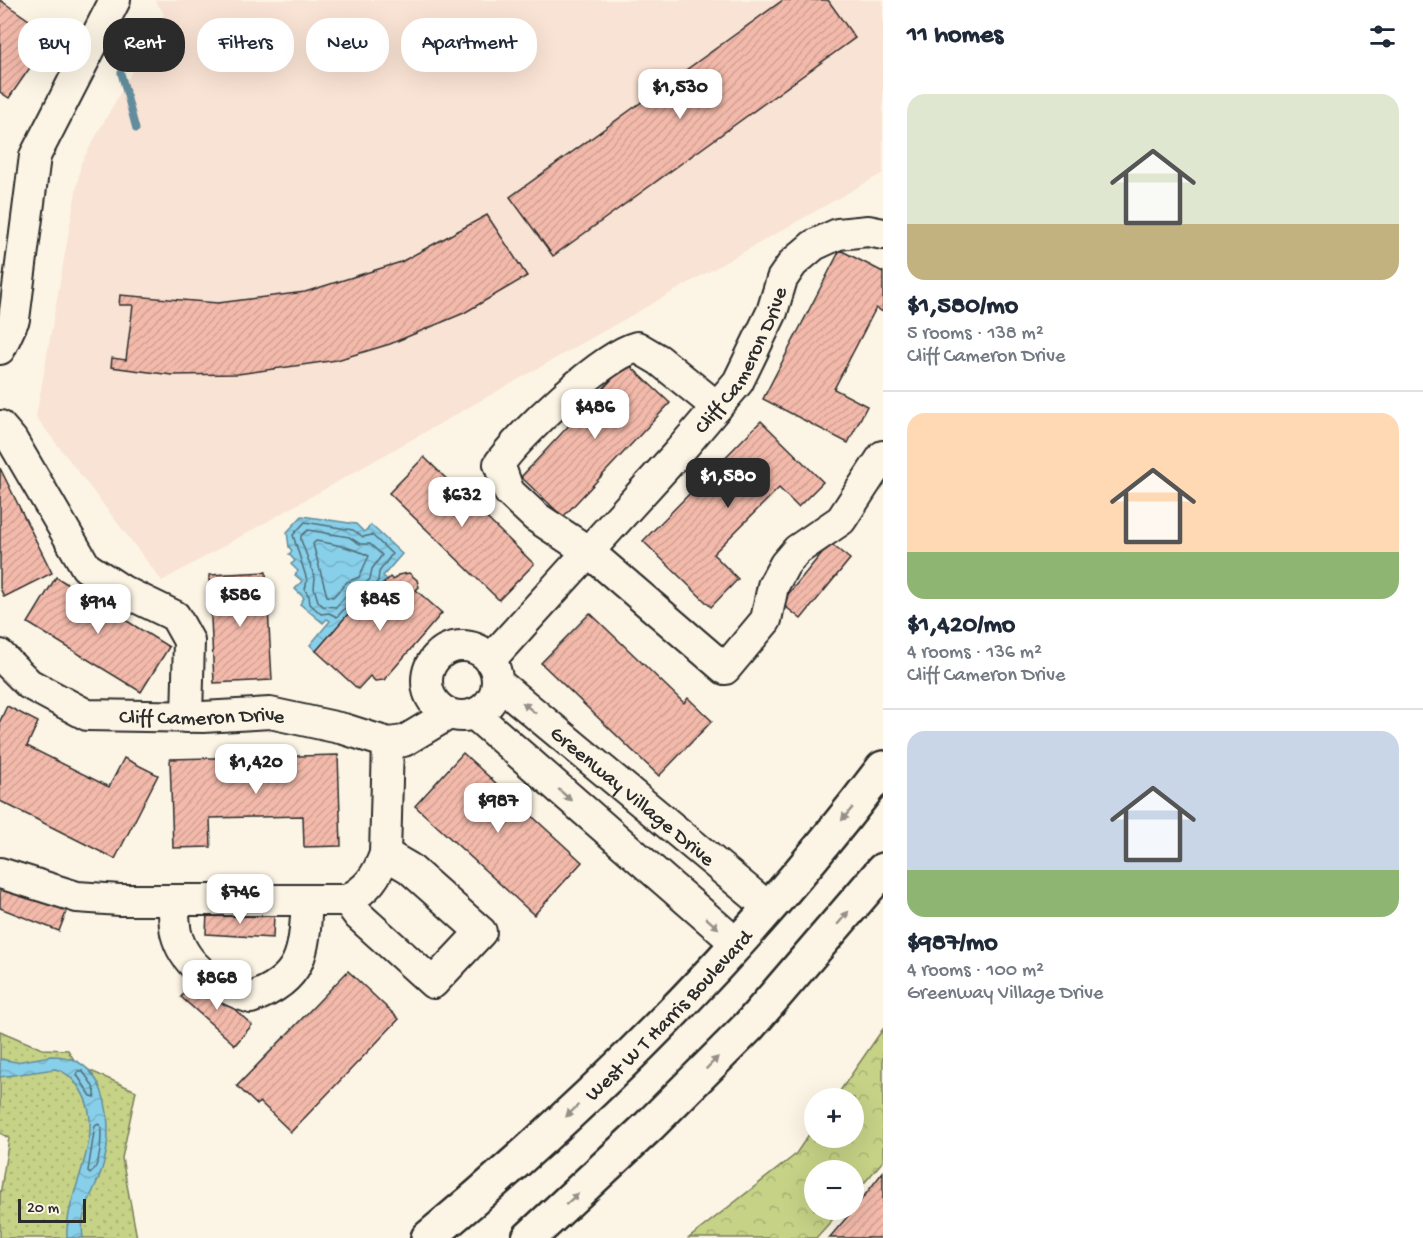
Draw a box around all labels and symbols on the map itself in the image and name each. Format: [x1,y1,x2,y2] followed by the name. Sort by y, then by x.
[631,69,729,120] pin: $1,530
[691,284,795,440] street label: Cliff Cameron Drive
[559,389,631,440] pin: $486
[679,458,777,509] pin: $1,580
[426,477,498,528] pin: $632
[204,577,276,628] pin: $586
[344,581,416,632] pin: $845
[62,584,134,635] pin: $914
[521,702,537,715] one-way arrow
[119,704,288,733] street label: Cliff Cameron Drive
[544,722,719,874] street label: Greenway Village Drive
[207,744,305,795] pin: $1,420
[462,783,534,834] pin: $987
[557,788,572,801] one-way arrow
[841,806,854,822] one-way arrow
[204,874,276,925] pin: $746
[836,910,849,926] one-way arrow
[704,916,719,929] one-way arrow
[581,925,761,1108] street label: West W T Harris Boulevard
[181,960,253,1011] pin: $868
[705,1056,719,1071] one-way arrow
[565,1103,579,1117] one-way arrow
[564,1193,579,1206] one-way arrow
[18,1196,86,1224] scale bar

